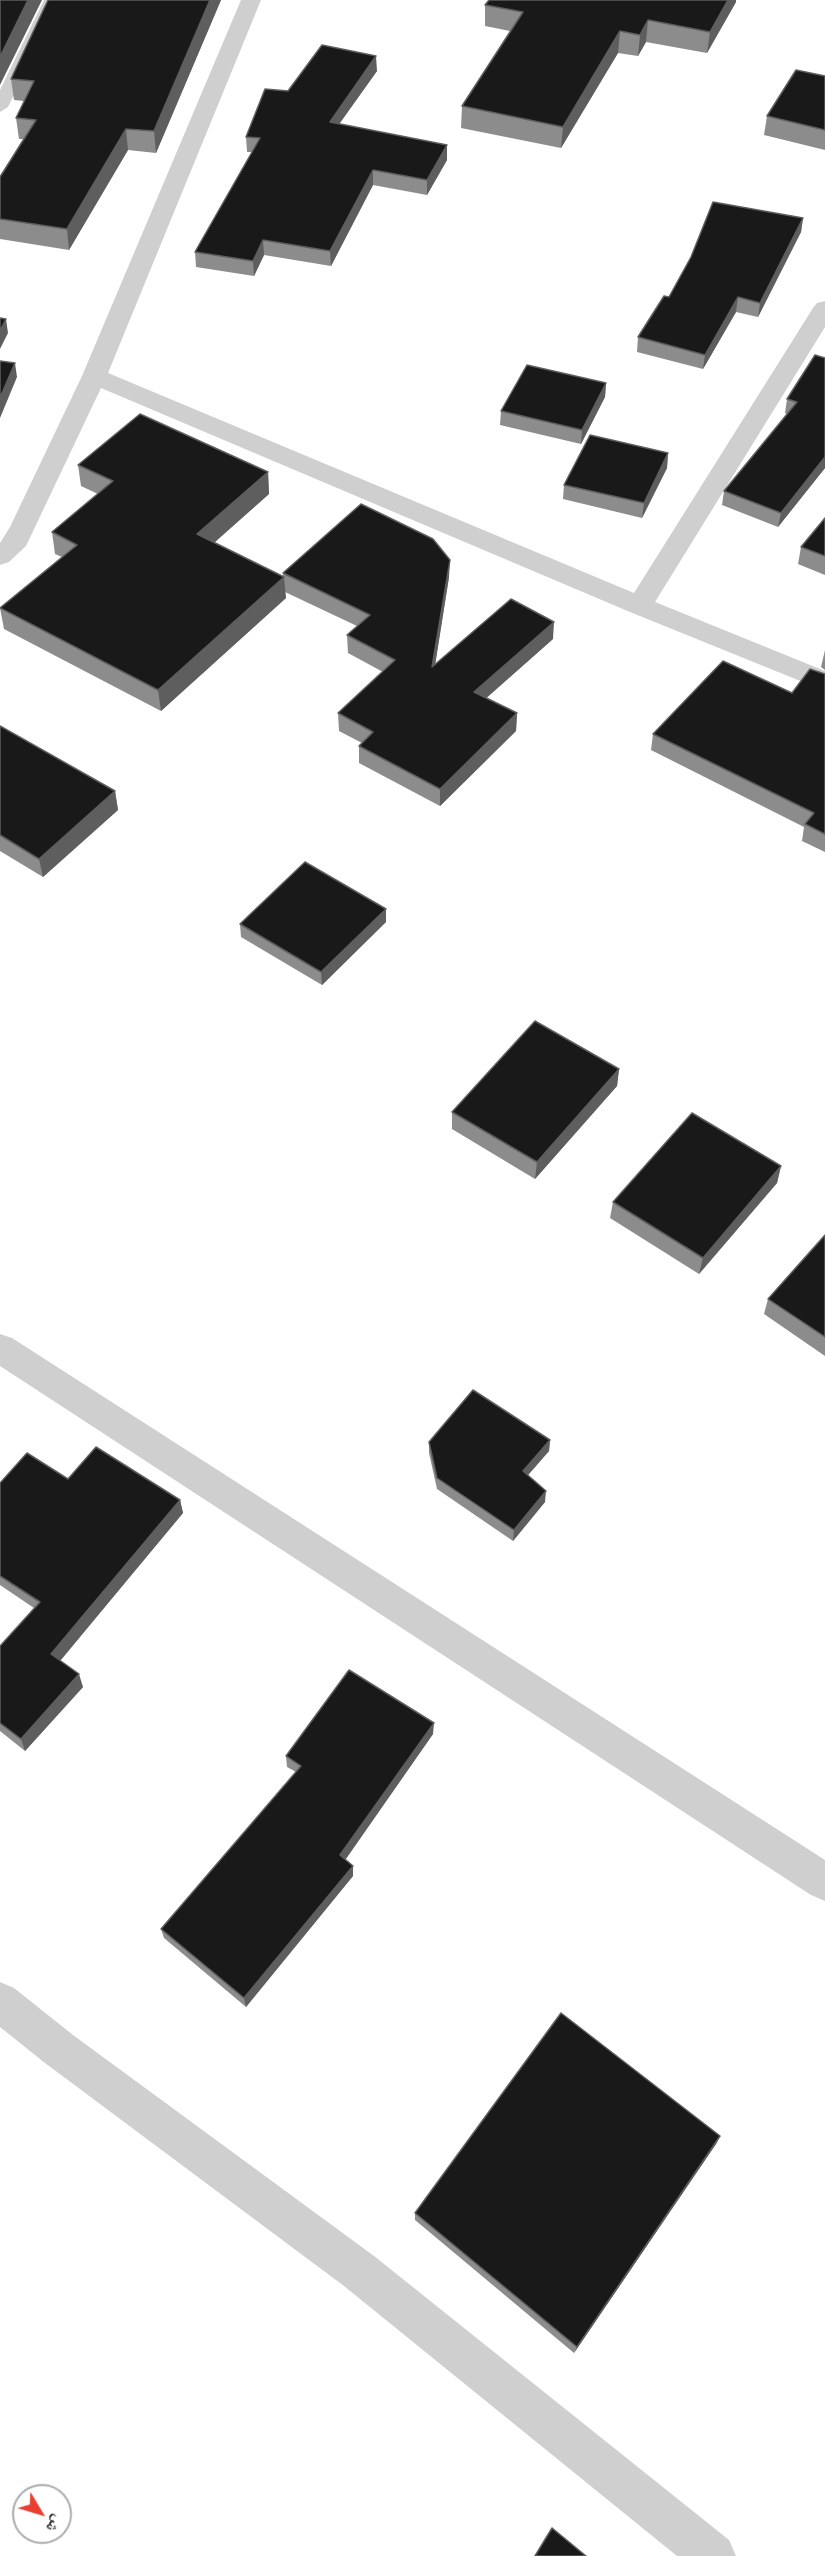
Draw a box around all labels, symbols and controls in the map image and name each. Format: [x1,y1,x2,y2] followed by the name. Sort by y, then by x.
[12,2484,72,2544] north arrow
[42,2512,68,2537] text: ش

